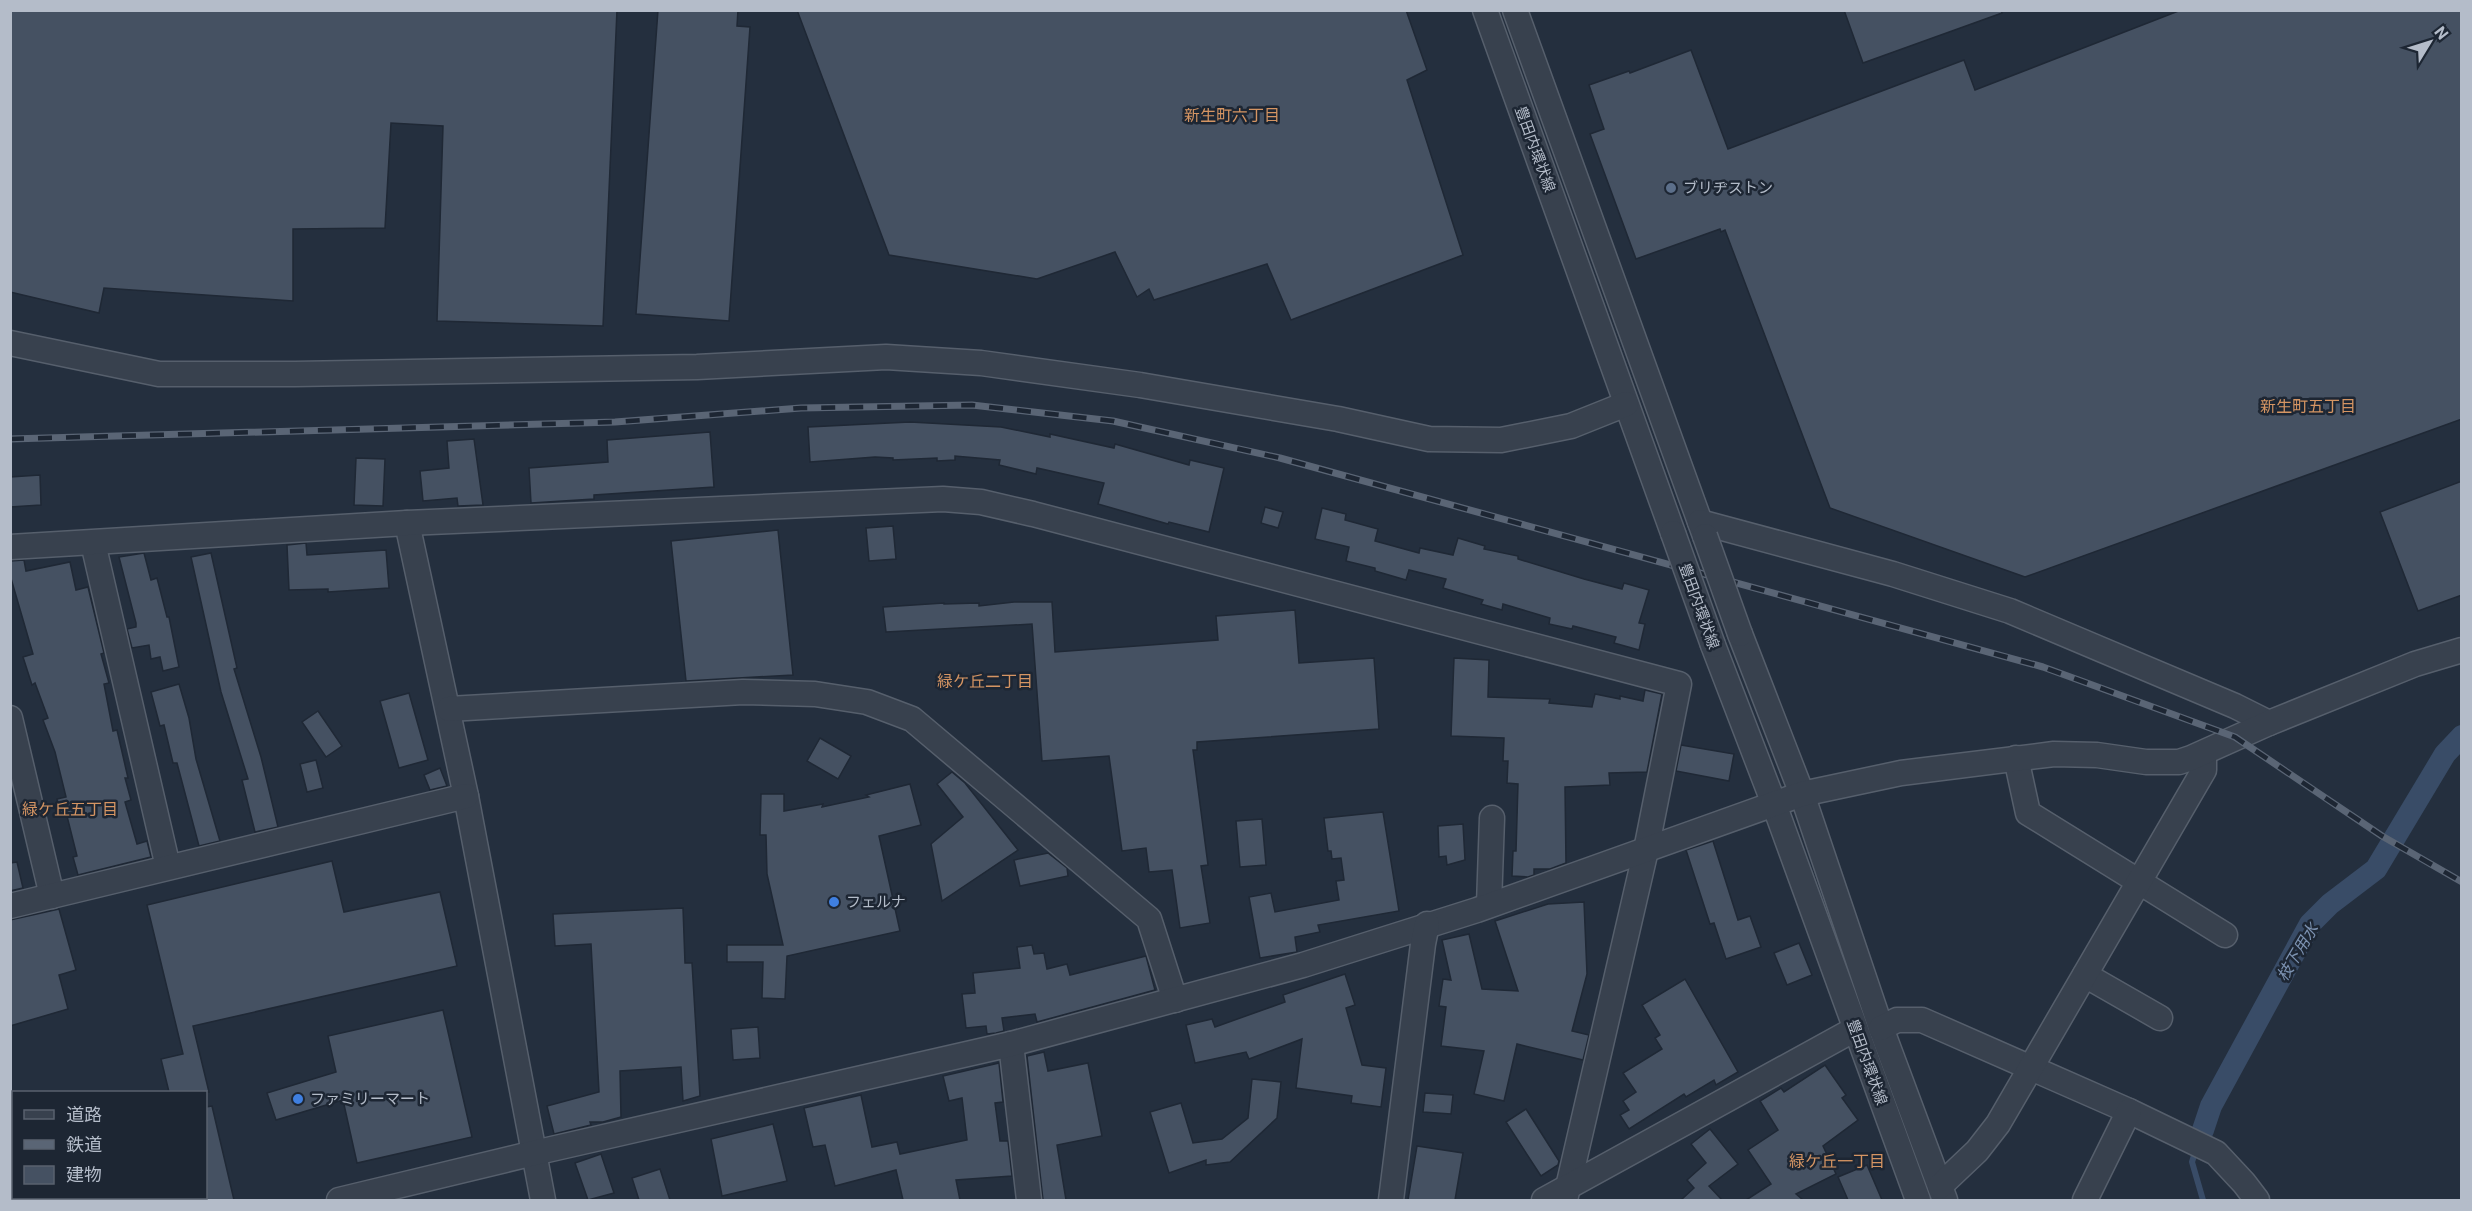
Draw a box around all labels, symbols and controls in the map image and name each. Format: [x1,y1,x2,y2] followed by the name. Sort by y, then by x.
[2400,12,2460,72] north arrow
[2430,23,2452,43] text: N
[1511,104,1559,194] street label: 豊田内環状線
[1184,106,1280,125] district label: 新生町六丁目
[1683,179,1773,197] place label: ブリヂストン
[1664,181,1678,195] marker: ブリヂストン
[2260,397,2356,416] district label: 新生町五丁目
[1675,561,1723,651] street label: 豊田内環状線
[937,672,1033,691] district label: 緑ケ丘二丁目
[22,800,118,819] district label: 緑ケ丘五丁目
[846,893,906,911] place label: フェルナ
[827,895,841,909] marker: フェルナ
[2273,918,2323,985] water label: 枝下用水
[1843,1017,1891,1107] street label: 豊田内環状線
[310,1090,430,1108] place label: ファミリーマート
[12,1091,207,1199] legend
[291,1092,305,1106] marker: ファミリーマート
[66,1104,102,1125] text: 道路
[66,1134,102,1155] text: 鉄道
[1789,1152,1885,1171] district label: 緑ケ丘一丁目
[66,1164,102,1185] text: 建物

